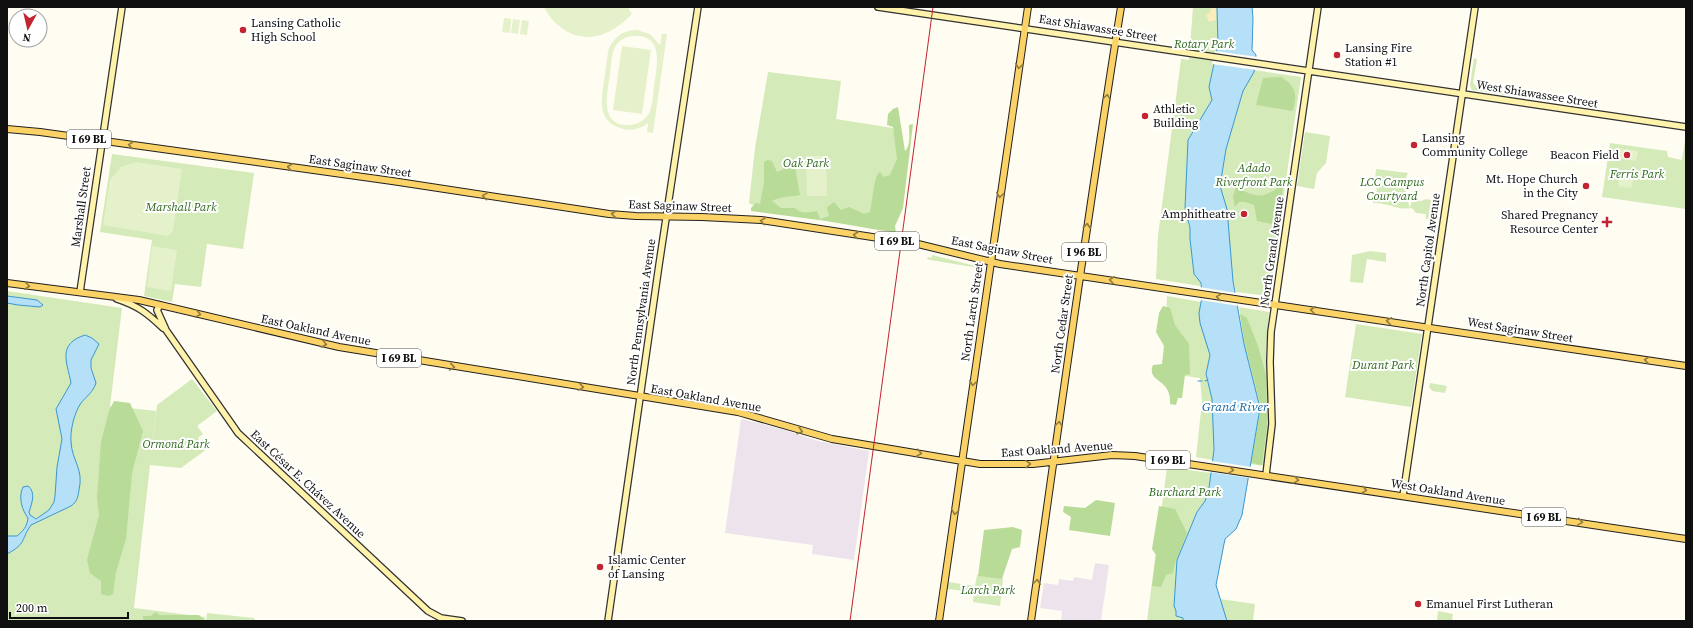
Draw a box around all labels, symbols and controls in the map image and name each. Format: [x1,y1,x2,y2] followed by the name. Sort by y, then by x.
[8,8,48,48] north arrow
[1038,11,1158,45] street label: East Shiawassee Street
[251,15,341,45] place label: Lansing Catholic High School
[238,25,248,35] marker: Lansing Catholic High School
[22,29,32,45] text: N
[1173,36,1234,52] park label: Rotary Park
[1345,40,1412,70] place label: Lansing Fire Station #1
[1332,50,1342,60] marker: Lansing Fire Station #1
[1015,63,1024,70] one-way arrow
[1475,76,1599,112] street label: West Shiawassee Street
[1102,94,1111,100] one-way arrow
[1153,101,1198,131] place label: Athletic Building
[1140,111,1150,121] marker: Athletic Building
[67,130,111,148] road number: I 69 BL
[1422,130,1528,160] place label: Lansing Community College
[1409,140,1419,150] marker: Lansing Community College
[128,141,134,150] one-way arrow
[1550,147,1619,163] place label: Beacon Field
[1622,150,1632,160] marker: Beacon Field
[308,151,412,181] street label: East Saginaw Street
[783,155,829,171] park label: Oak Park
[1214,160,1293,190] park label: Adado Riverfront Park
[287,163,293,172] one-way arrow
[67,166,95,248] street label: Marshall Street
[1609,166,1665,182] park label: Ferris Park
[1486,171,1579,201] place label: Mt. Hope Church in the City
[1359,174,1425,204] park label: LCC Campus Courtyard
[1581,181,1591,191] marker: Mt. Hope Church in the City
[482,192,488,201] one-way arrow
[996,192,1005,198] one-way arrow
[1412,192,1444,308] street label: North Capitol Avenue
[1256,195,1288,307] street label: North Grand Avenue
[628,196,732,216] street label: East Saginaw Street
[144,199,217,215] park label: Marshall Park
[1162,206,1236,222] place label: Amphitheatre
[1501,207,1599,237] place label: Shared Pregnancy Resource Center
[1239,209,1249,219] marker: Amphitheatre
[610,210,617,219] one-way arrow
[1601,216,1613,228] marker: Shared Pregnancy Resource Center
[760,217,766,226] one-way arrow
[1082,223,1091,229] one-way arrow
[853,231,860,240] one-way arrow
[875,232,919,250] road number: I 69 BL
[950,232,1054,268] street label: East Saginaw Street
[623,238,659,386] street label: North Pennsylvania Avenue
[1062,243,1106,261] road number: I 96 BL
[957,262,987,362] street label: North Larch Street
[1047,273,1077,375] street label: North Cedar Street
[1109,276,1115,285] one-way arrow
[24,281,30,290] one-way arrow
[1216,293,1222,302] one-way arrow
[1310,306,1316,315] one-way arrow
[195,309,201,317] one-way arrow
[259,311,373,349] street label: East Oakland Avenue
[1466,314,1574,346] street label: West Saginaw Street
[1386,317,1392,326] one-way arrow
[321,340,327,348] one-way arrow
[377,349,421,367] road number: I 69 BL
[1644,356,1651,365] one-way arrow
[1351,357,1414,373] park label: Durant Park
[449,362,455,370] one-way arrow
[649,380,763,416] street label: East Oakland Avenue
[969,380,978,386] one-way arrow
[577,383,584,391] one-way arrow
[1202,398,1269,415] water label: Grand River
[1054,421,1063,427] one-way arrow
[247,426,369,542] street label: East César E. Chávez Avenue
[797,426,804,435] one-way arrow
[142,436,210,452] park label: Ormond Park
[1000,437,1114,461] street label: East Oakland Avenue
[916,448,922,457] one-way arrow
[1146,451,1190,469] road number: I 69 BL
[1025,460,1031,469] one-way arrow
[1228,465,1234,474] one-way arrow
[1292,475,1299,484] one-way arrow
[1390,475,1506,509] street label: West Oakland Avenue
[1148,484,1221,500] park label: Burchard Park
[1361,485,1367,494] one-way arrow
[1522,508,1566,526] road number: I 69 BL
[951,509,960,515] one-way arrow
[1577,517,1583,526] one-way arrow
[608,552,686,582] place label: Islamic Center of Lansing
[595,562,605,572] marker: Islamic Center of Lansing
[1032,579,1041,585] one-way arrow
[960,582,1016,598] park label: Larch Park
[10,594,128,620] scale bar
[1426,596,1553,612] place label: Emanuel First Lutheran
[1413,599,1423,609] marker: Emanuel First Lutheran
[16,600,48,616] text: 200 m

